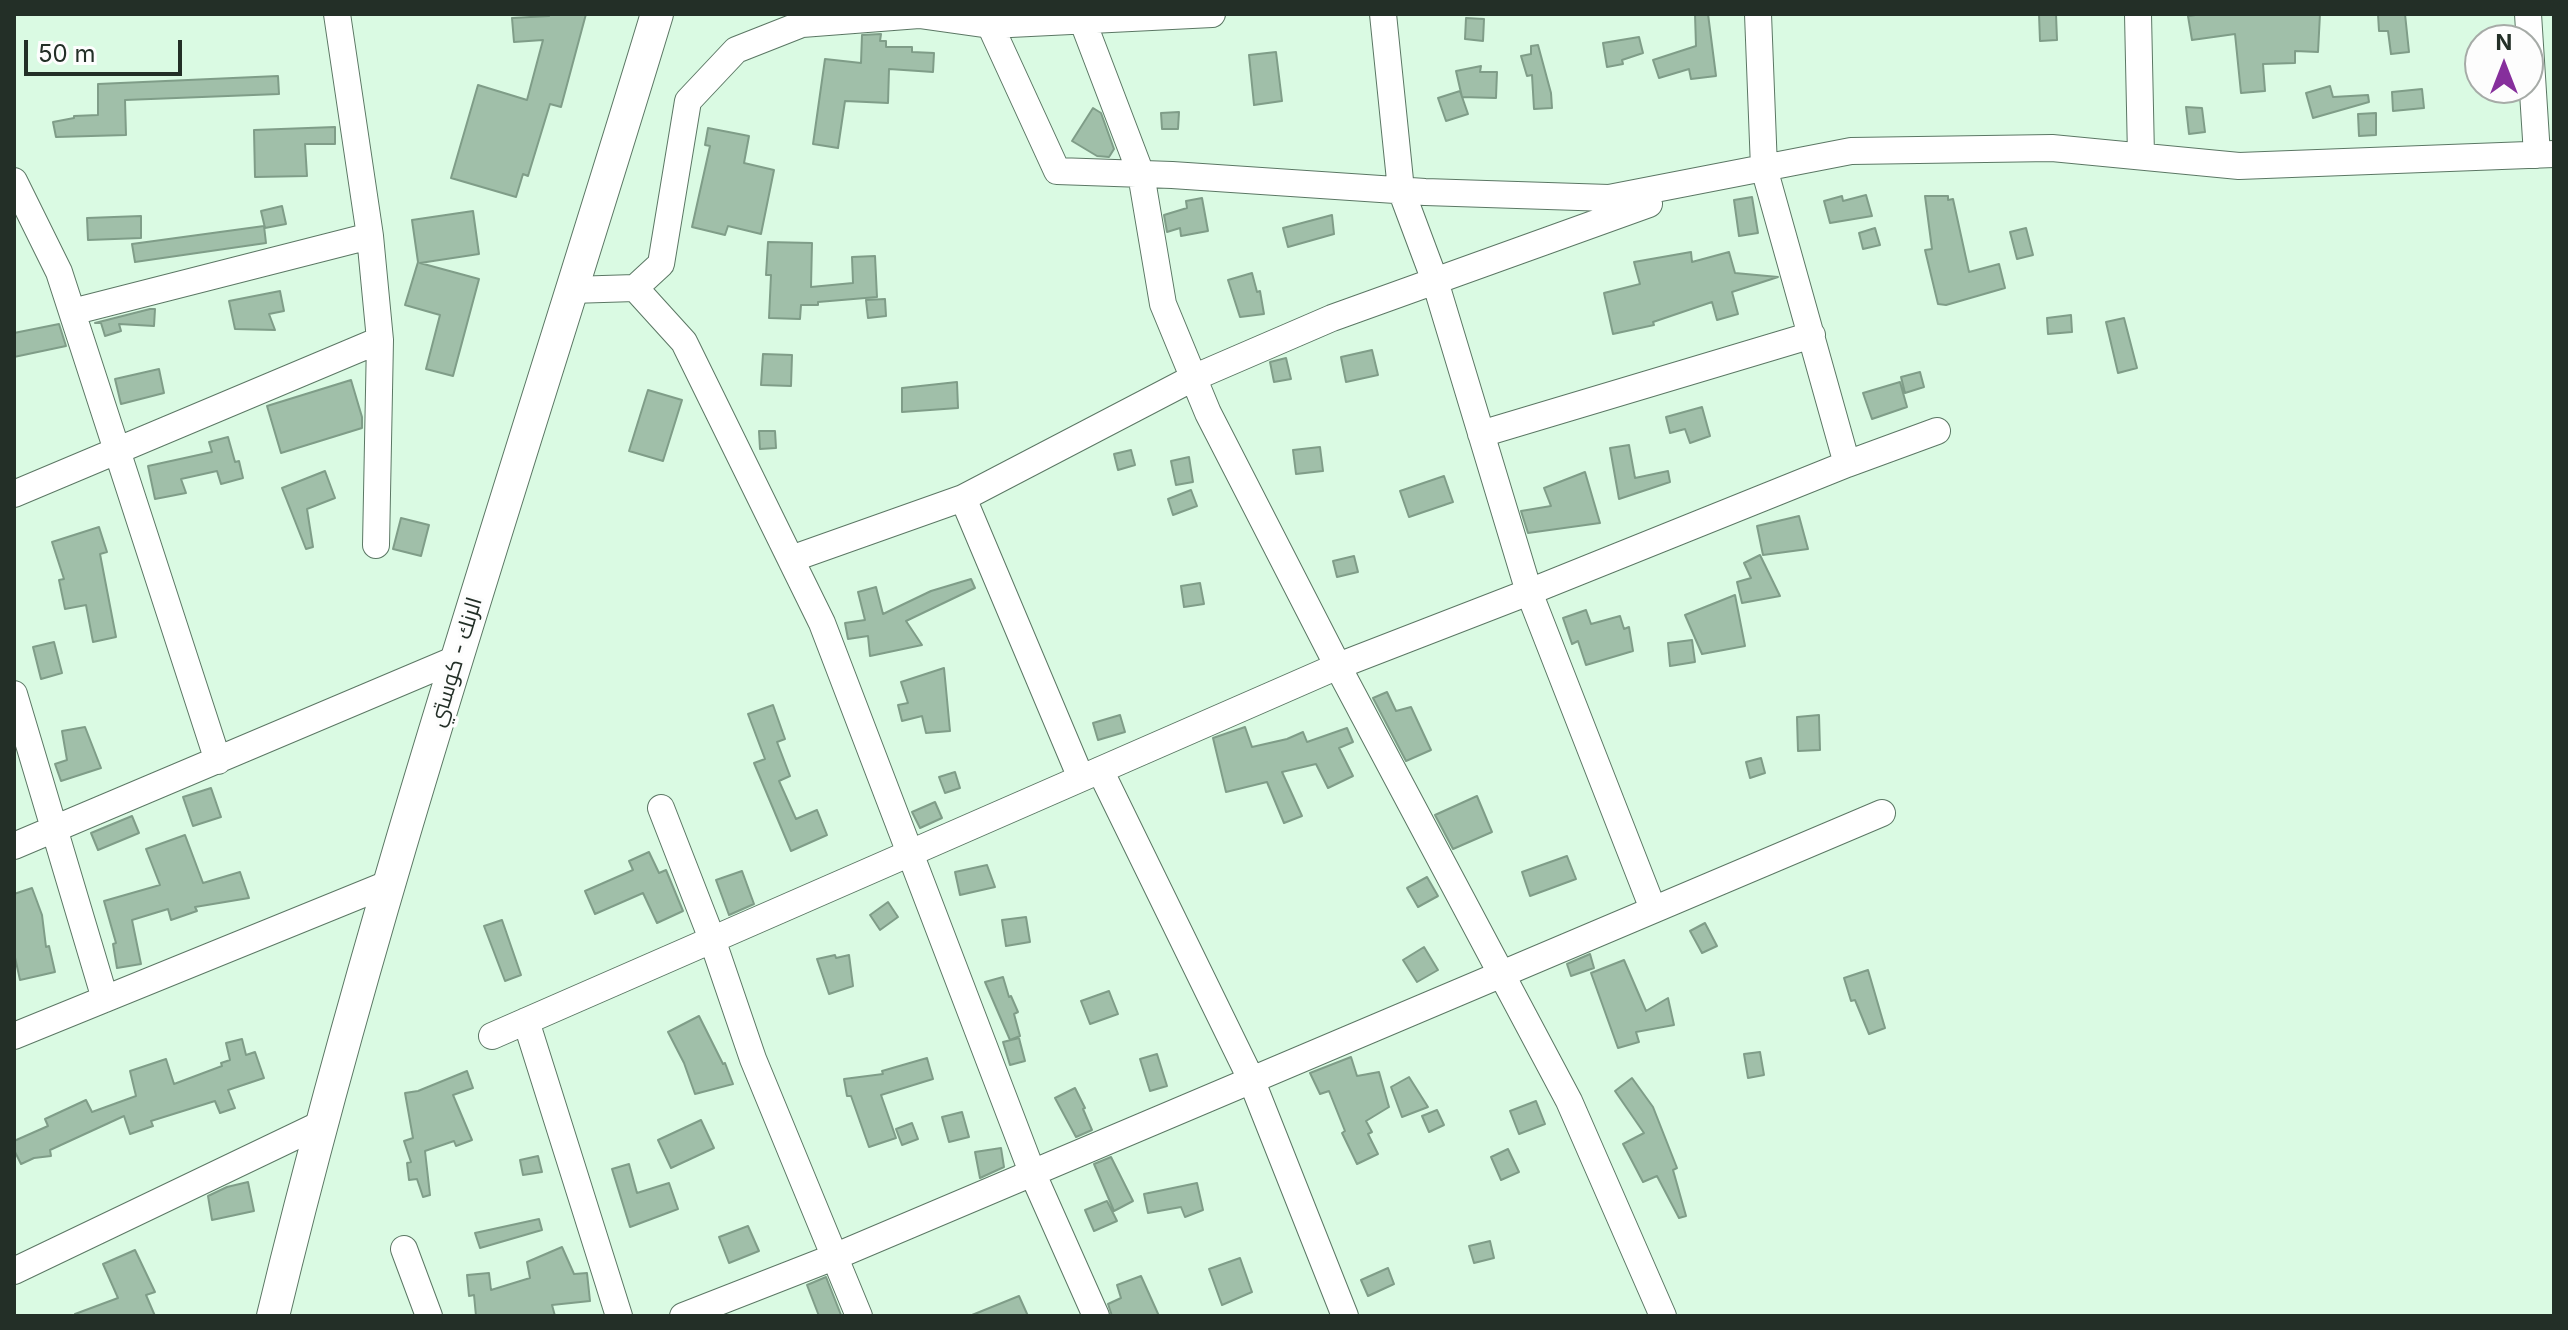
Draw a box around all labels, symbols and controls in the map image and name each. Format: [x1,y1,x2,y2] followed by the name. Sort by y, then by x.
[28,24,186,74] scale bar
[2464,24,2544,104] north arrow
[2496,29,2512,55] text: N
[38,39,96,68] text: 50 m
[424,594,488,730] street label: الرنك - كوستي

